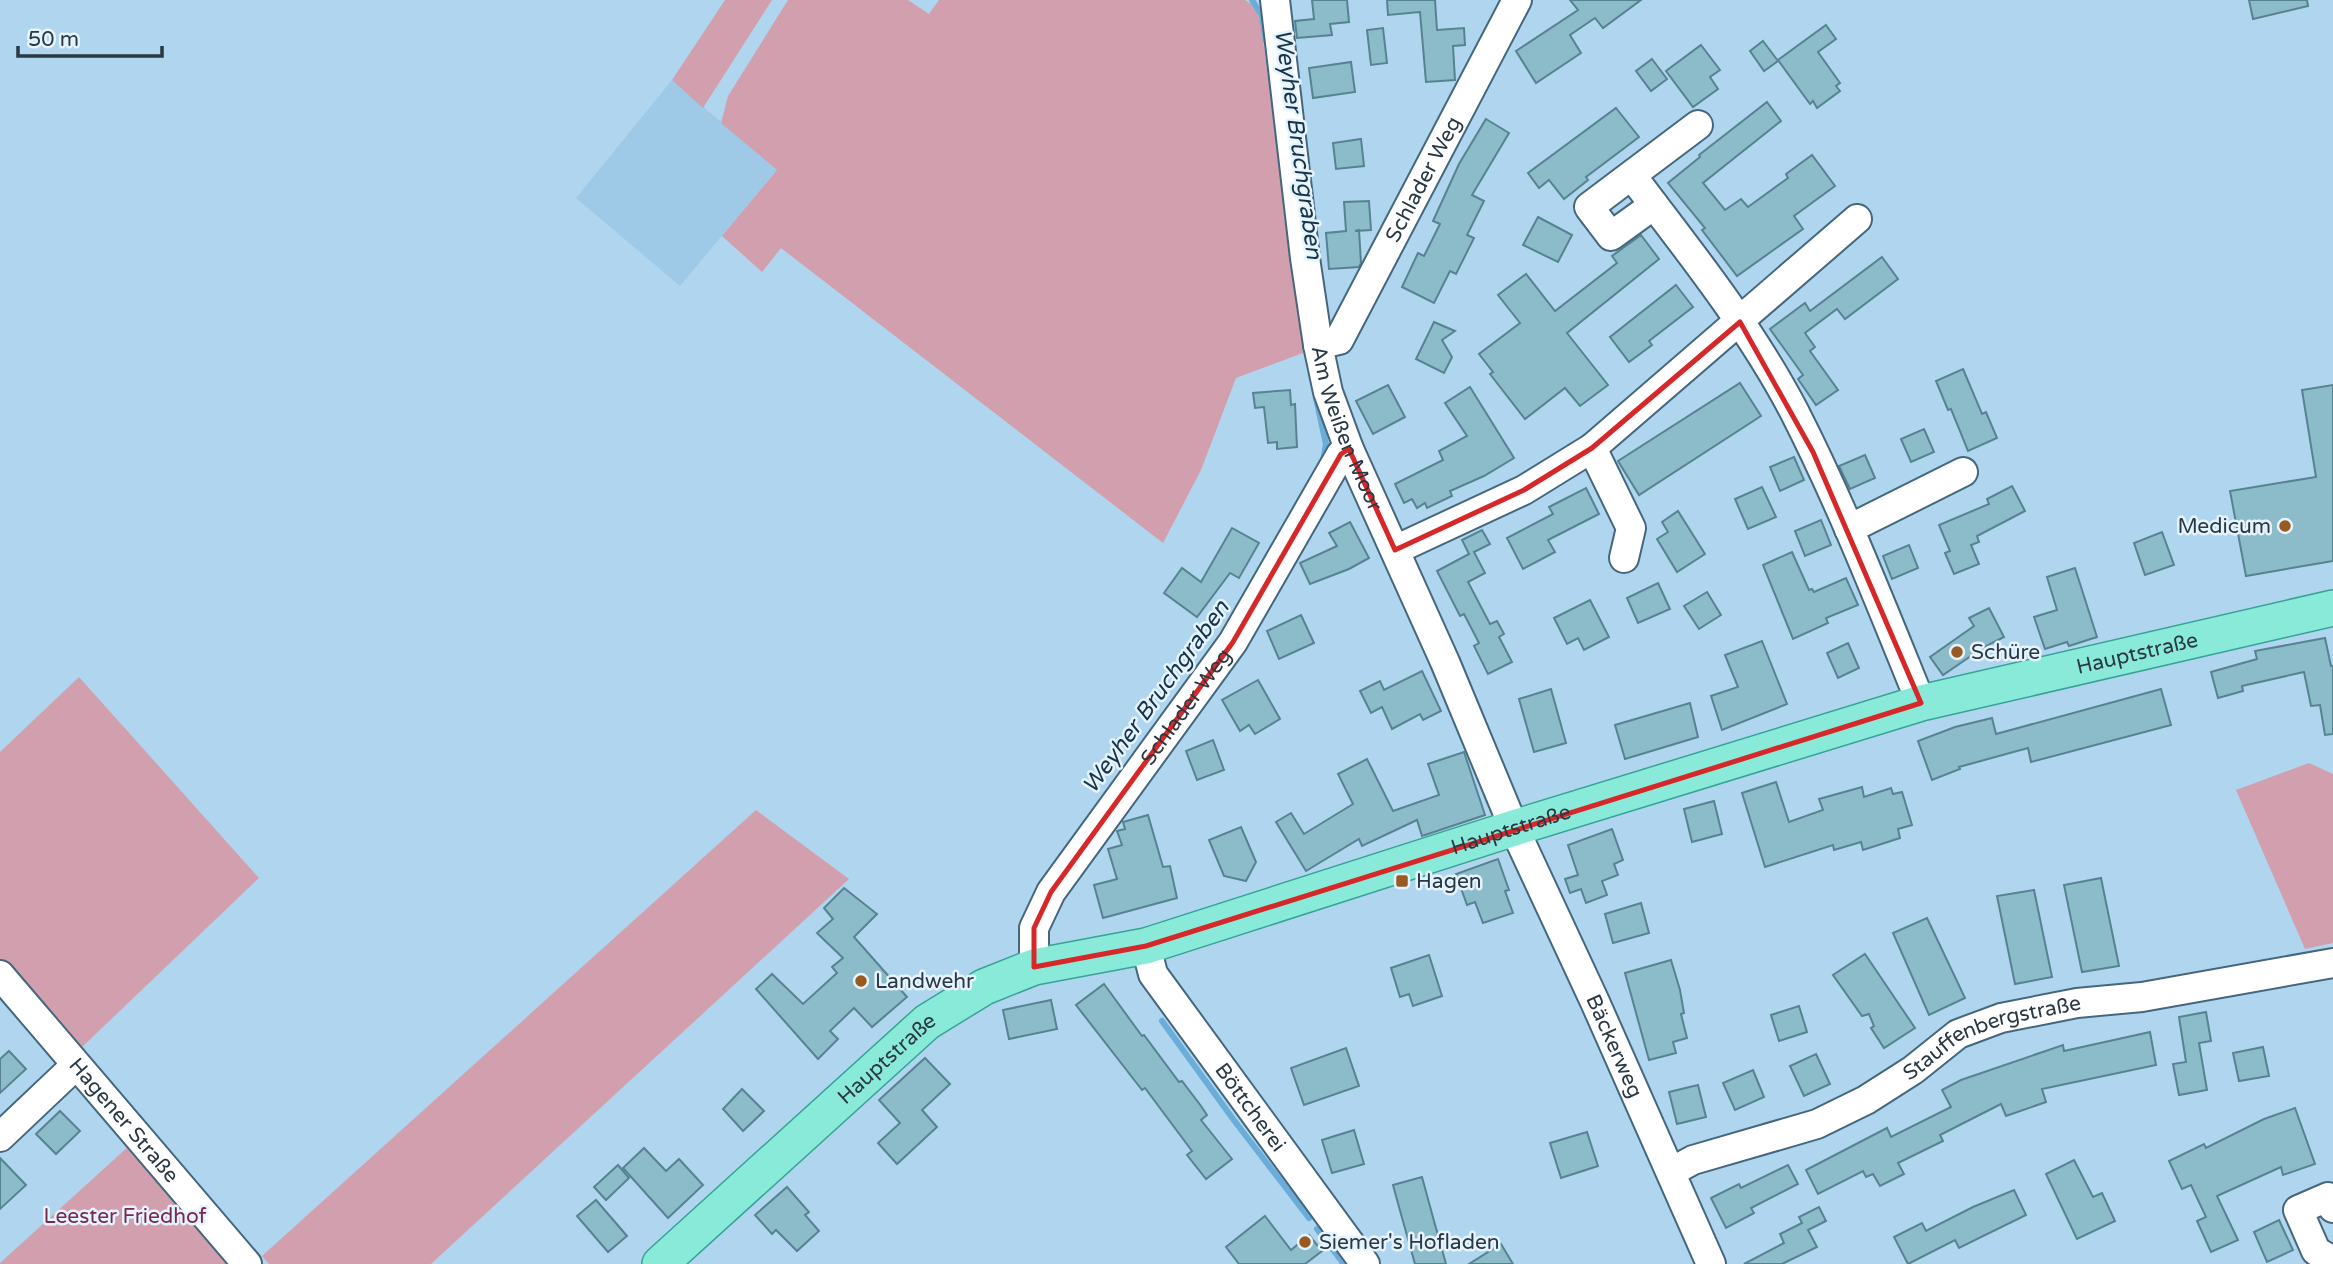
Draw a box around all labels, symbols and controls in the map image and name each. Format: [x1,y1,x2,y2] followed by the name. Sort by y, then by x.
[18,14,161,58] scale bar
[28,27,79,52] text: 50 m
[1268,27,1328,262] water label: Weyher Bruchgraben
[1380,112,1466,246] street label: Schlader Weg
[1306,344,1388,515] street label: Am Weißen Moor
[2177,514,2271,539] place label: Medicum
[2277,518,2293,534] marker: Medicum
[1077,594,1236,799] water label: Weyher Bruchgraben
[2074,627,2200,679] street label: Hauptstraße
[1971,640,2040,665] place label: Schüre
[1135,644,1237,770] street label: Schlader Weg
[1949,644,1965,660] marker: Schüre
[1448,799,1574,860] street label: Hauptstraße
[1416,869,1482,894] place label: Hagen
[1394,873,1410,889] marker: Hagen
[875,969,974,994] place label: Landwehr
[853,973,869,989] marker: Landwehr
[1581,990,1648,1102] street label: Bäckerweg
[1898,990,2083,1086] street label: Stauffenbergstraße
[832,1007,940,1109] street label: Hauptstraße
[64,1053,184,1188] street label: Hagener Straße
[1210,1058,1291,1157] street label: Böttcherei
[43,1204,207,1229] park label: Leester Friedhof
[1319,1230,1500,1255] place label: Siemer's Hofladen
[1297,1234,1313,1250] marker: Siemer's Hofladen

